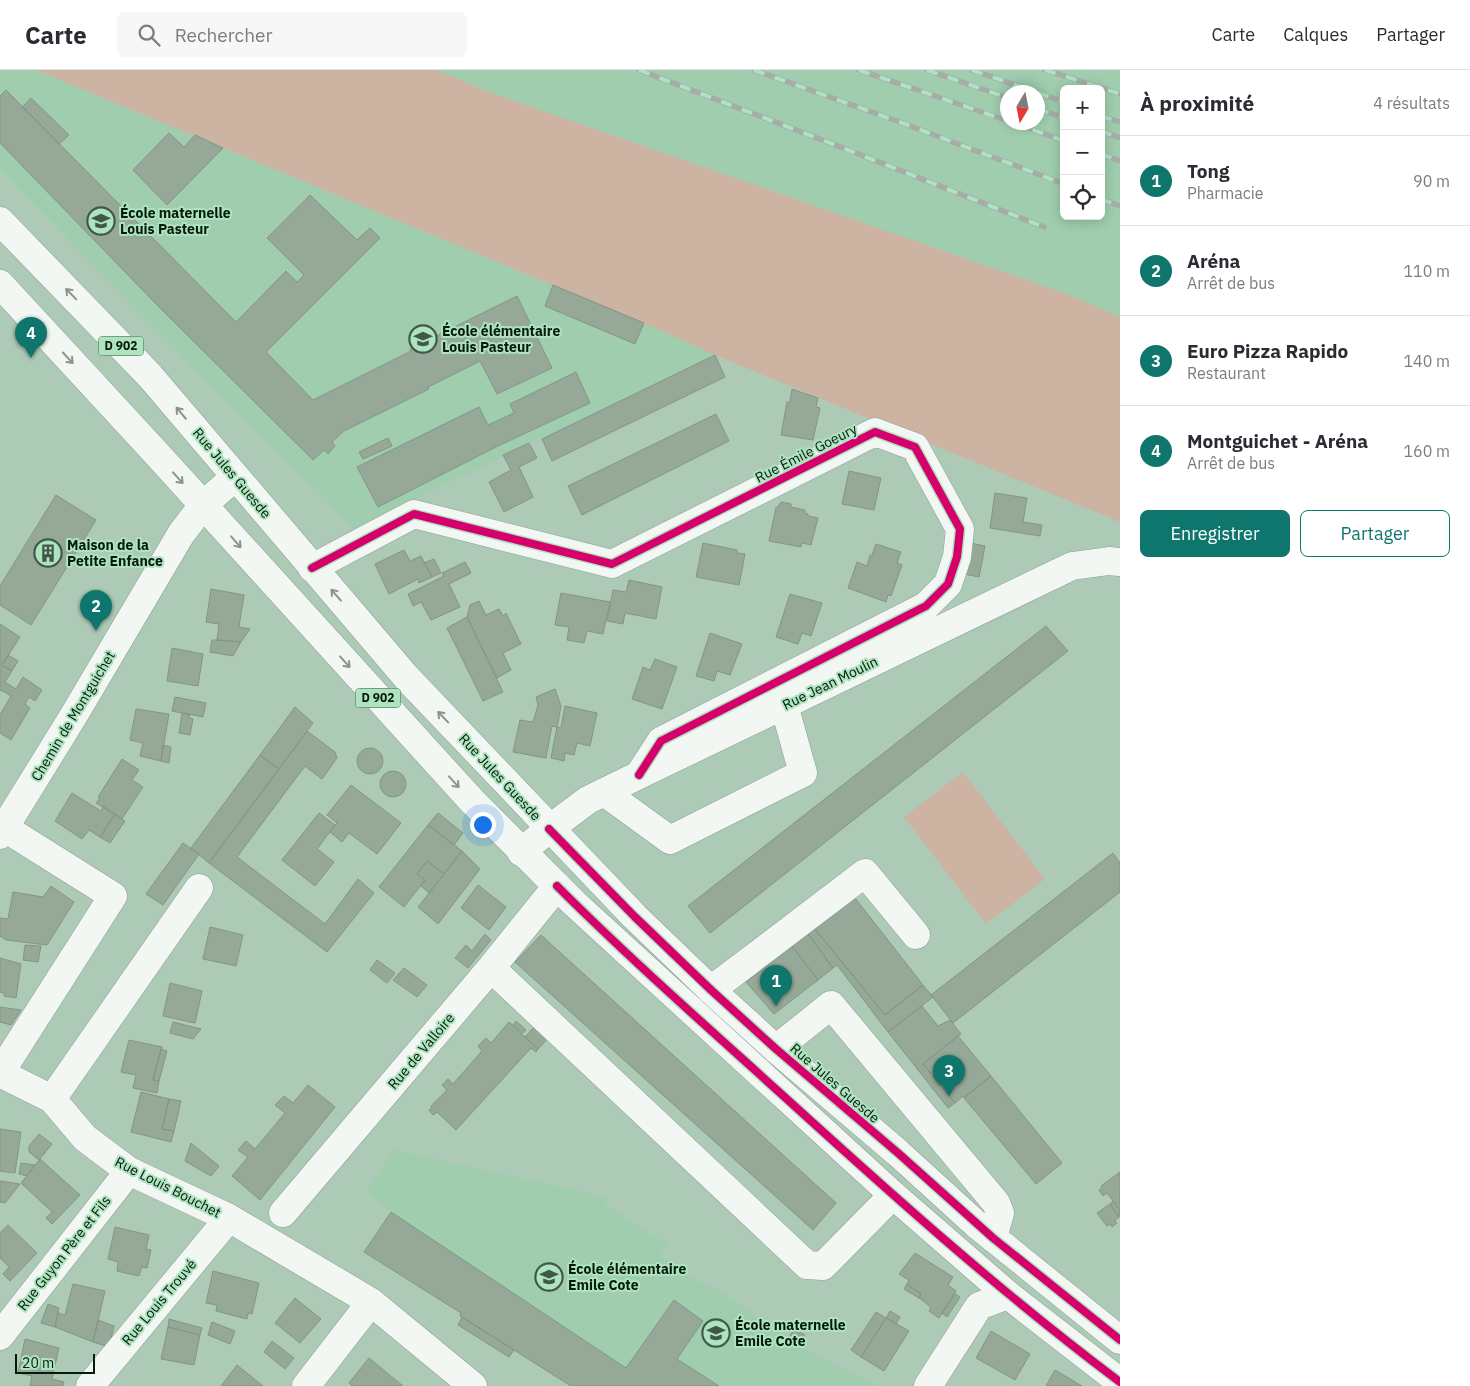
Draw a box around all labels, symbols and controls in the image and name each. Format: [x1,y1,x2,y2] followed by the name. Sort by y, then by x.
[117,12,467,57] search box
[25,19,87,51] text: Carte
[135,21,163,49] icon: search
[175,23,272,47] text: Rechercher
[1212,23,1255,46] text: Carte
[1283,23,1348,46] text: Calques
[1376,23,1445,46] text: Partager
[1000,85,1045,130] north arrow
[1060,85,1105,220] map controls
[1060,85,1105,130] button: +
[1140,89,1254,117] text: À proximité
[1373,93,1450,113] text: 4 résultats
[1060,130,1105,175] button: −
[1187,159,1229,183] text: Tong
[1151,171,1161,191] text: 1
[1413,171,1450,191] text: 90 m
[1060,175,1105,220] button: locate
[1187,183,1264,203] text: Pharmacie
[120,203,231,238] place label: École maternelle Louis Pasteur
[86,206,116,236] school or university icon: École maternelle Louis Pasteur
[1187,249,1240,273] text: Aréna
[1151,261,1161,281] text: 2
[1403,261,1450,281] text: 110 m
[1187,273,1275,293] text: Arrêt de bus
[65,287,77,300] one-way arrow
[15,317,47,358] pin: 4
[442,321,560,356] place label: École élémentaire Louis Pasteur
[408,324,438,354] school or university icon: École élémentaire Louis Pasteur
[98,336,144,356] road number: D 902
[1187,339,1348,363] text: Euro Pizza Rapido
[1151,351,1161,371] text: 3
[1403,351,1450,371] text: 140 m
[62,352,74,365] one-way arrow
[1187,363,1266,383] text: Restaurant
[176,407,187,420] one-way arrow
[752,419,860,486] street label: Rue Émile Goeury
[189,424,275,522] street label: Rue Jules Guesde
[1187,429,1368,453] text: Montguichet - Aréna
[1151,441,1161,461] text: 4
[1403,441,1450,461] text: 160 m
[1187,453,1275,473] text: Arrêt de bus
[173,471,184,484] one-way arrow
[1140,510,1290,557] button: Enregistrer
[1300,510,1450,557] button: Partager
[230,535,241,548] one-way arrow
[67,536,163,570] place label: Maison de la Petite Enfance
[33,538,63,568] building icon: Maison de la Petite Enfance
[330,589,341,602] one-way arrow
[80,590,112,631] pin: 2
[27,648,119,784] street label: Chemin de Montguichet
[779,652,881,714] street label: Rue Jean Moulin
[339,656,351,668] one-way arrow
[356,688,400,708] road number: D 902
[438,711,450,723] one-way arrow
[455,730,545,825] street label: Rue Jules Guesde
[448,776,460,789] one-way arrow
[470,812,496,838] your location
[760,965,792,1006] pin: 1
[384,1009,458,1093] street label: Rue de Valloire
[787,1039,884,1127] street label: Rue Jules Guesde
[933,1055,965,1096] pin: 3
[112,1152,224,1222] street label: Rue Louis Bouchet
[13,1192,115,1314] street label: Rue Guyon Père et Fils
[118,1255,200,1349] street label: Rue Louis Trouvé
[568,1259,686,1294] place label: École élémentaire Emile Cote
[534,1262,564,1292] school or university icon: École élémentaire Emile Cote
[735,1315,846,1350] place label: École maternelle Emile Cote
[701,1318,731,1348] school or university icon: École maternelle Emile Cote
[15,1351,95,1374] scale bar
[22,1354,54,1372] text: 20 m

